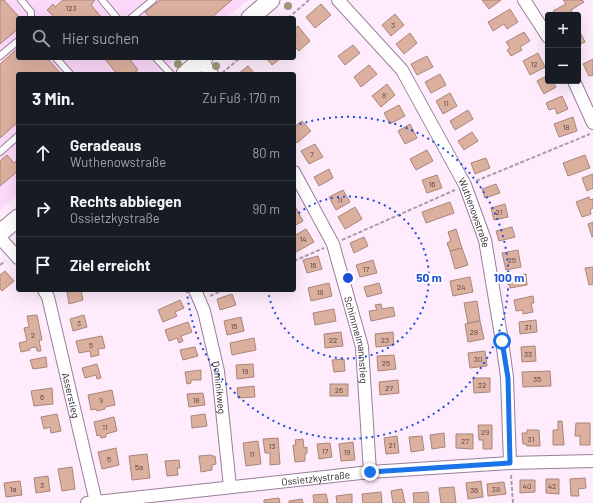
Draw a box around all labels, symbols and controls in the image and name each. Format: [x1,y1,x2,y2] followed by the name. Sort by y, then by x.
[65,3,77,13] house number: 123
[545,12,581,84] map controls
[545,12,581,48] button: +
[16,16,296,60] search box
[391,20,395,30] house number: 3
[30,27,52,49] icon: search
[62,29,139,47] text: Hier suchen
[545,48,581,84] button: −
[530,59,538,69] house number: 12
[32,88,75,108] text: 3 Min.
[203,90,280,106] text: Zu Fuß · 170 m
[382,90,386,100] house number: 8
[443,98,449,108] house number: 11
[563,122,569,132] house number: 18
[70,136,141,154] text: Geradeaus
[32,142,54,164] icon: ahead
[253,145,280,161] text: 80 m
[310,149,314,159] house number: 7
[70,154,166,170] text: Wuthenowstraße
[456,175,492,248] street label: Wuthenowstraße
[429,179,435,189] house number: 16
[70,192,181,210] text: Rechts abbiegen
[337,195,343,205] house number: 11
[32,198,54,220] icon: right
[253,201,280,217] text: 90 m
[496,207,503,217] house number: 21
[70,210,160,226] text: Ossietzkystraße
[299,234,307,244] house number: 14
[32,254,54,276] icon: arrive
[508,255,516,265] house number: 25
[70,256,151,274] text: Ziel erreicht
[310,260,316,270] house number: 16
[363,264,370,274] house number: 17
[416,270,442,284] text: 50 m
[494,270,524,284] text: 100 m
[341,271,355,285] centre of rings
[457,282,465,292] house number: 24
[317,287,323,297] house number: 18
[342,295,370,384] street label: Schimmelmannstieg
[77,318,81,328] house number: 3
[231,321,237,331] house number: 15
[525,322,532,332] house number: 31
[470,327,478,337] house number: 28
[31,330,35,340] house number: 2
[493,332,511,350] route start
[329,335,337,345] house number: 22
[381,335,389,345] house number: 23
[89,340,93,350] house number: 5
[524,349,532,359] house number: 33
[474,354,482,364] house number: 30
[382,358,390,368] house number: 25
[210,360,228,415] street label: Dominikweg
[242,366,248,376] house number: 19
[60,371,82,419] street label: Asserstieg
[533,374,541,384] house number: 35
[478,380,486,390] house number: 32
[385,383,393,393] house number: 27
[335,385,343,395] house number: 26
[40,392,44,402] house number: 6
[99,395,103,405] house number: 9
[193,395,199,405] house number: 18
[102,422,108,432] house number: 11
[481,427,489,437] house number: 29
[528,434,535,444] house number: 31
[461,436,469,446] house number: 27
[389,440,396,450] house number: 21
[269,441,275,451] house number: 13
[322,446,329,456] house number: 17
[344,447,350,457] house number: 19
[249,449,255,459] house number: 11
[107,454,111,464] house number: 5
[135,462,143,472] house number: 5a
[361,463,379,481] route end
[281,468,351,488] street label: Ossietzkystraße
[40,480,44,490] house number: 3
[523,481,531,491] house number: 40
[548,481,556,491] house number: 42
[10,484,16,494] house number: 1a
[492,484,500,494] house number: 38
[470,485,478,495] house number: 36

